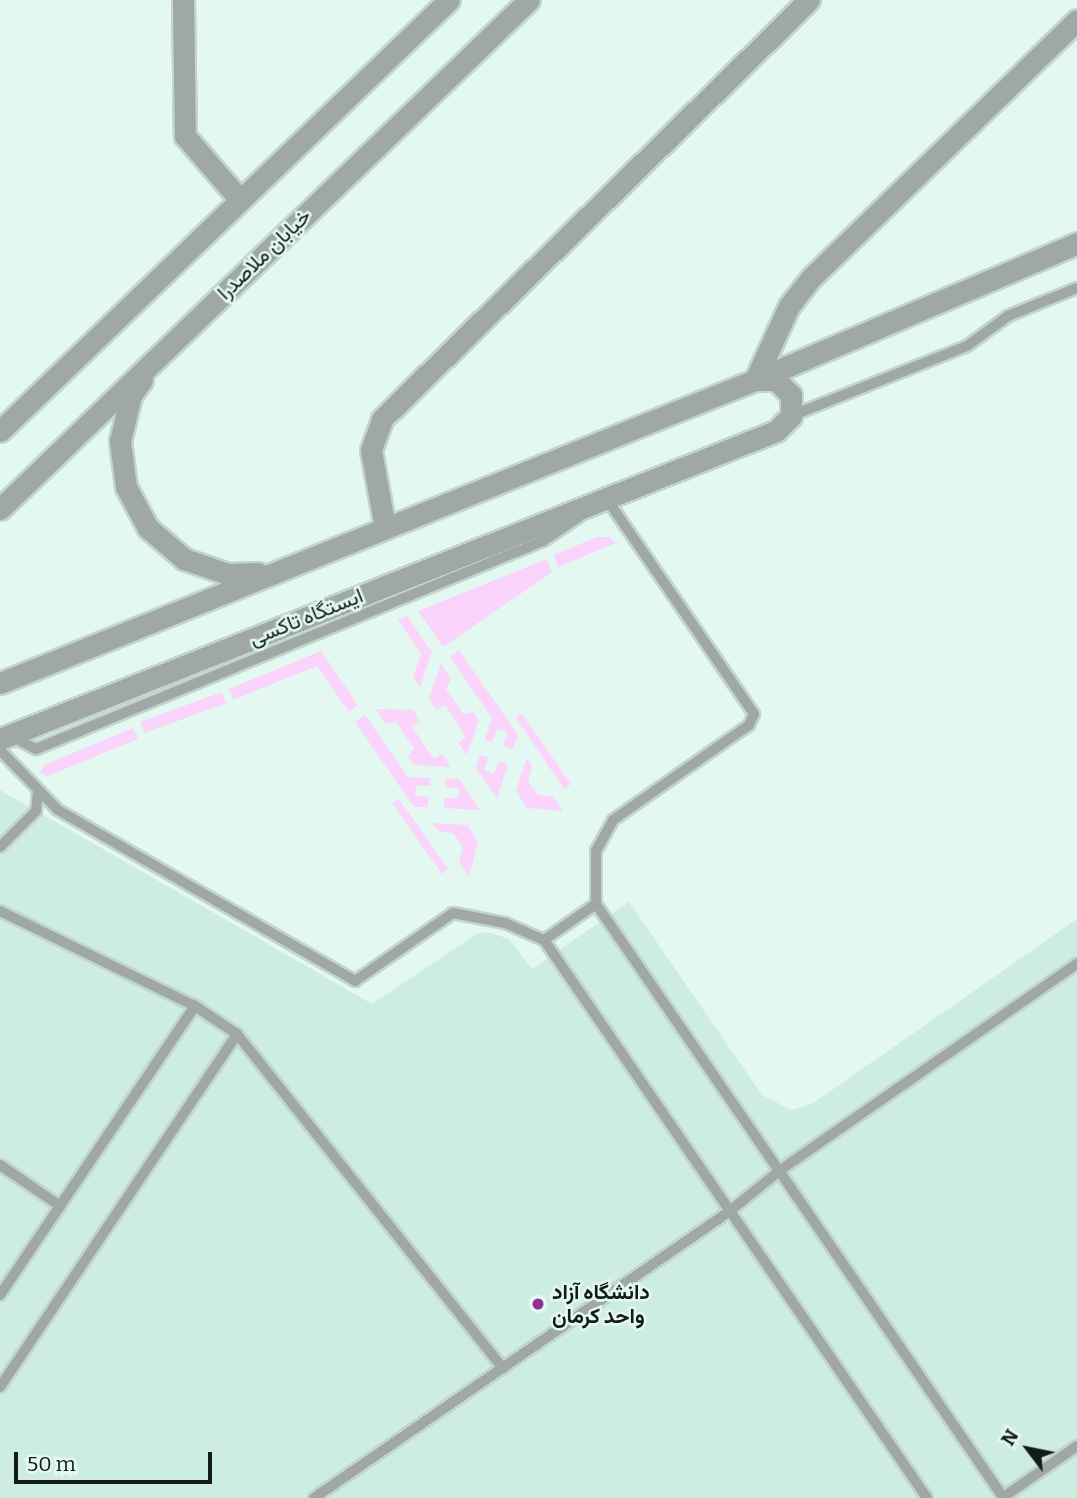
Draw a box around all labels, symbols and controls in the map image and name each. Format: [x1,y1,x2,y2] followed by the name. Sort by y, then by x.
[212,203,316,305] street label: خیابان ملاصدرا
[245,583,367,651] street label: ایستگاه تاکسی
[552,1279,650,1329] place label: دانشگاه آزاد واحد کرمان
[530,1296,546,1312] marker: دانشگاه آزاد واحد کرمان
[993,1414,1063,1484] north arrow
[996,1425,1023,1450] text: N
[18,1438,215,1482] scale bar
[27,1451,76,1477] text: 50 m

